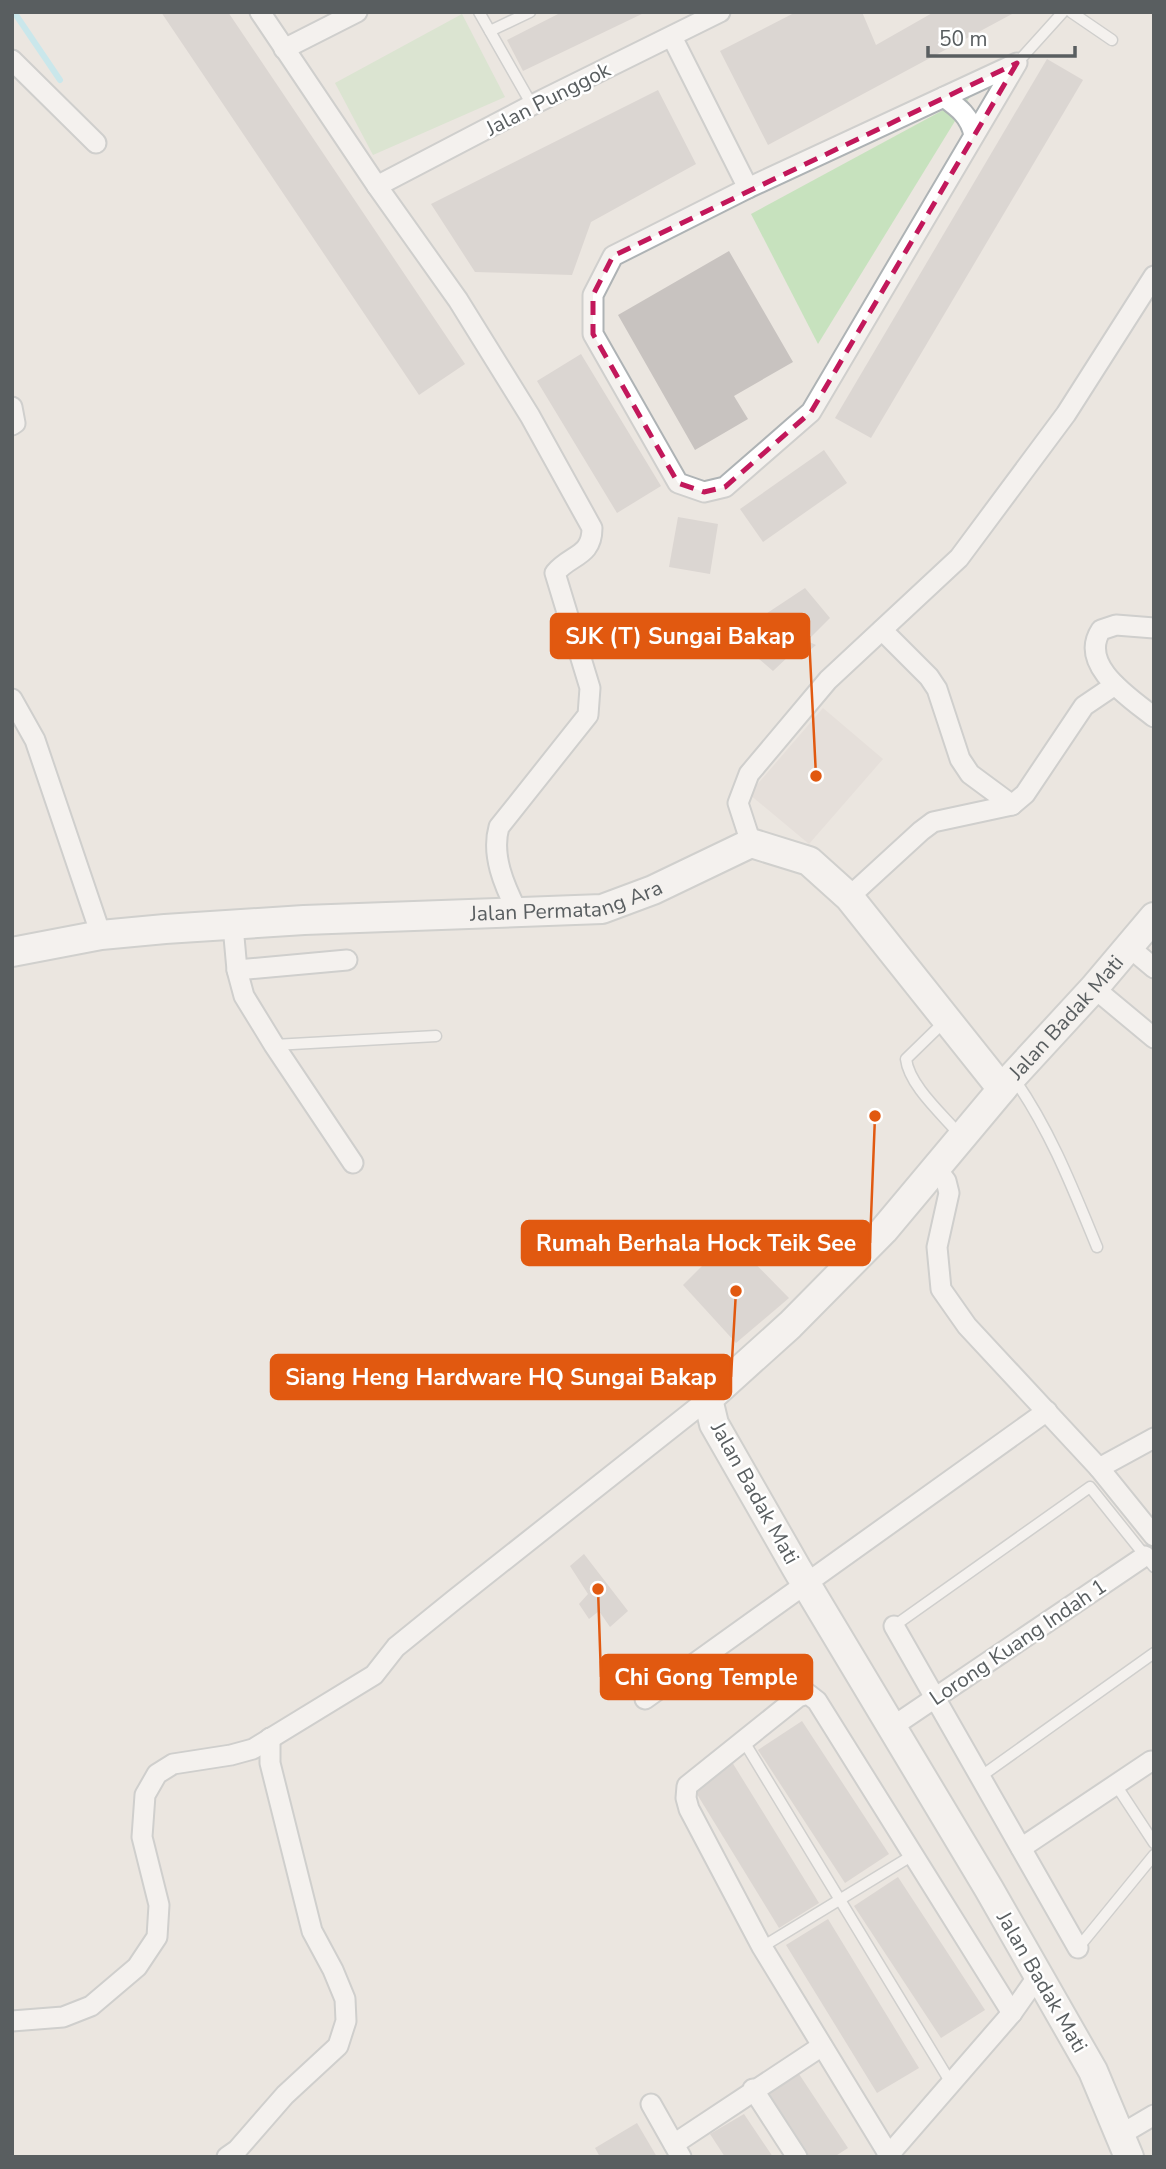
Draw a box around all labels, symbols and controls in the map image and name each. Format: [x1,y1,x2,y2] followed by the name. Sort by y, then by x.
[928,14,1075,58] scale bar
[939,25,988,53] text: 50 m
[480,55,616,143] street label: Jalan Punggok
[551,614,809,658] callout: SJK (T) Sungai Bakap
[565,621,795,652] text: SJK (T) Sungai Bakap
[469,874,667,928] street label: Jalan Permatang Ara
[1002,949,1130,1086] street label: Jalan Badak Mati
[522,1221,870,1265] callout: Rumah Berhala Hock Teik See
[536,1228,856,1259] text: Rumah Berhala Hock Teik See
[271,1355,731,1399] callout: Siang Heng Hardware HQ Sungai Bakap
[285,1362,717,1393] text: Siang Heng Hardware HQ Sungai Bakap
[704,1416,806,1569] street label: Jalan Badak Mati
[924,1572,1112,1712] street label: Lorong Kuang Indah 1
[601,1655,812,1699] callout: Chi Gong Temple
[614,1662,798,1693] text: Chi Gong Temple
[990,1905,1094,2058] street label: Jalan Badak Mati

